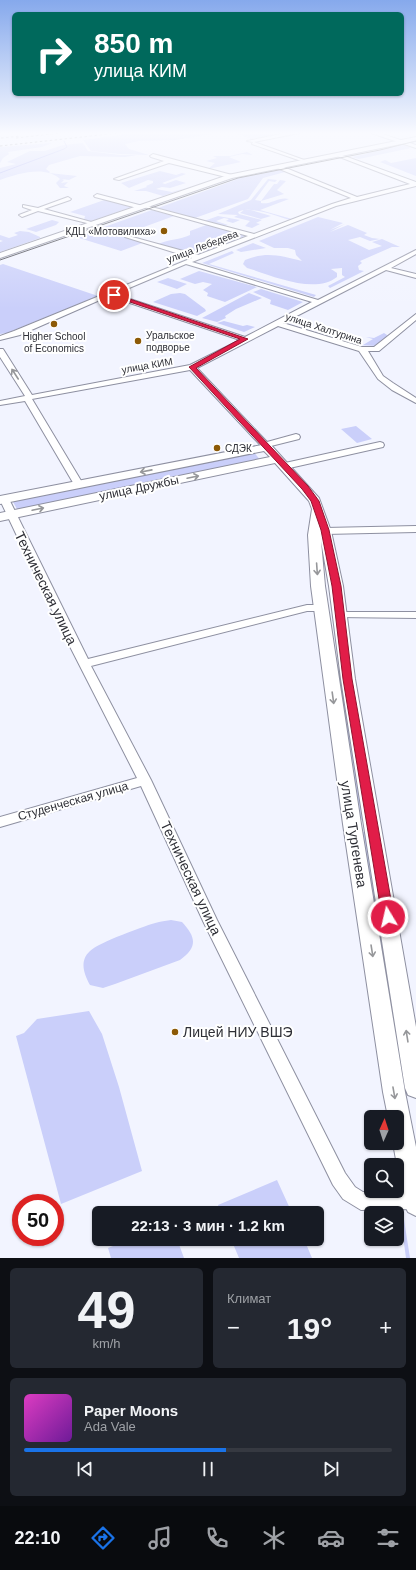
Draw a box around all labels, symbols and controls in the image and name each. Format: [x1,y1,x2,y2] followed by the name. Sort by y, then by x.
[28,28,80,80] icon: right
[94,28,173,59] text: 850 m
[94,61,187,81] text: улица КИМ
[66,226,156,237] place label: КДЦ «Мотовилиха»
[159,226,169,236] marker: КДЦ «Мотовилиха»
[165,228,240,265] street label: улица Лебедева
[97,278,131,312] pin
[103,284,125,306] icon: arrive
[284,311,364,346] street label: улица Халтурина
[49,319,59,329] marker: Higher School of Economics
[146,330,195,353] place label: Уральское подворье
[23,331,85,354] place label: Higher School of Economics
[133,336,143,346] marker: Уральское подворье
[121,356,173,375] street label: улица КИМ
[11,369,19,380] one-way arrow
[212,443,222,453] marker: СДЭК
[225,443,252,454] place label: СДЭК
[140,467,153,475] one-way arrow
[98,473,180,503] street label: улица Дружбы
[186,473,199,481] one-way arrow
[31,504,44,512] one-way arrow
[12,529,80,647] street label: Техническая улица
[313,562,320,575] one-way arrow
[329,691,337,704] one-way arrow
[16,778,130,823] street label: Студенческая улица
[338,779,370,889] street label: улица Тургенева
[158,818,225,938] street label: Техническая улица
[367,896,409,938] position arrow
[369,944,377,957] one-way arrow
[183,1024,293,1040] place label: Лицей НИУ ВШЭ
[170,1027,180,1037] marker: Лицей НИУ ВШЭ
[403,1030,411,1043] one-way arrow
[391,1086,399,1099] one-way arrow
[364,1110,404,1150] north arrow
[364,1110,404,1246] map controls
[364,1158,404,1198] button: search
[12,1194,64,1246] speed limit sign: 50
[364,1206,404,1246] button: layers
[131,1217,285,1234] text: 22:13 · 3 мин · 1.2 km
[78,1281,135,1339] text: 49
[227,1291,271,1306] text: Климат
[287,1312,332,1345] text: 19°
[227,1315,240,1340] text: −
[379,1315,392,1340] text: +
[92,1336,121,1351] text: km/h
[84,1402,178,1419] text: Paper Moons
[84,1419,136,1434] text: Ada Vale
[74,1458,96,1480] icon: previous
[197,1458,219,1480] icon: pause
[320,1458,342,1480] icon: next
[89,1524,117,1552] icon: directions
[146,1524,174,1552] icon: music
[203,1524,231,1552] icon: phone
[260,1524,288,1552] icon: climate
[317,1524,345,1552] icon: car
[374,1524,402,1552] icon: filters
[14,1528,60,1548] text: 22:10

